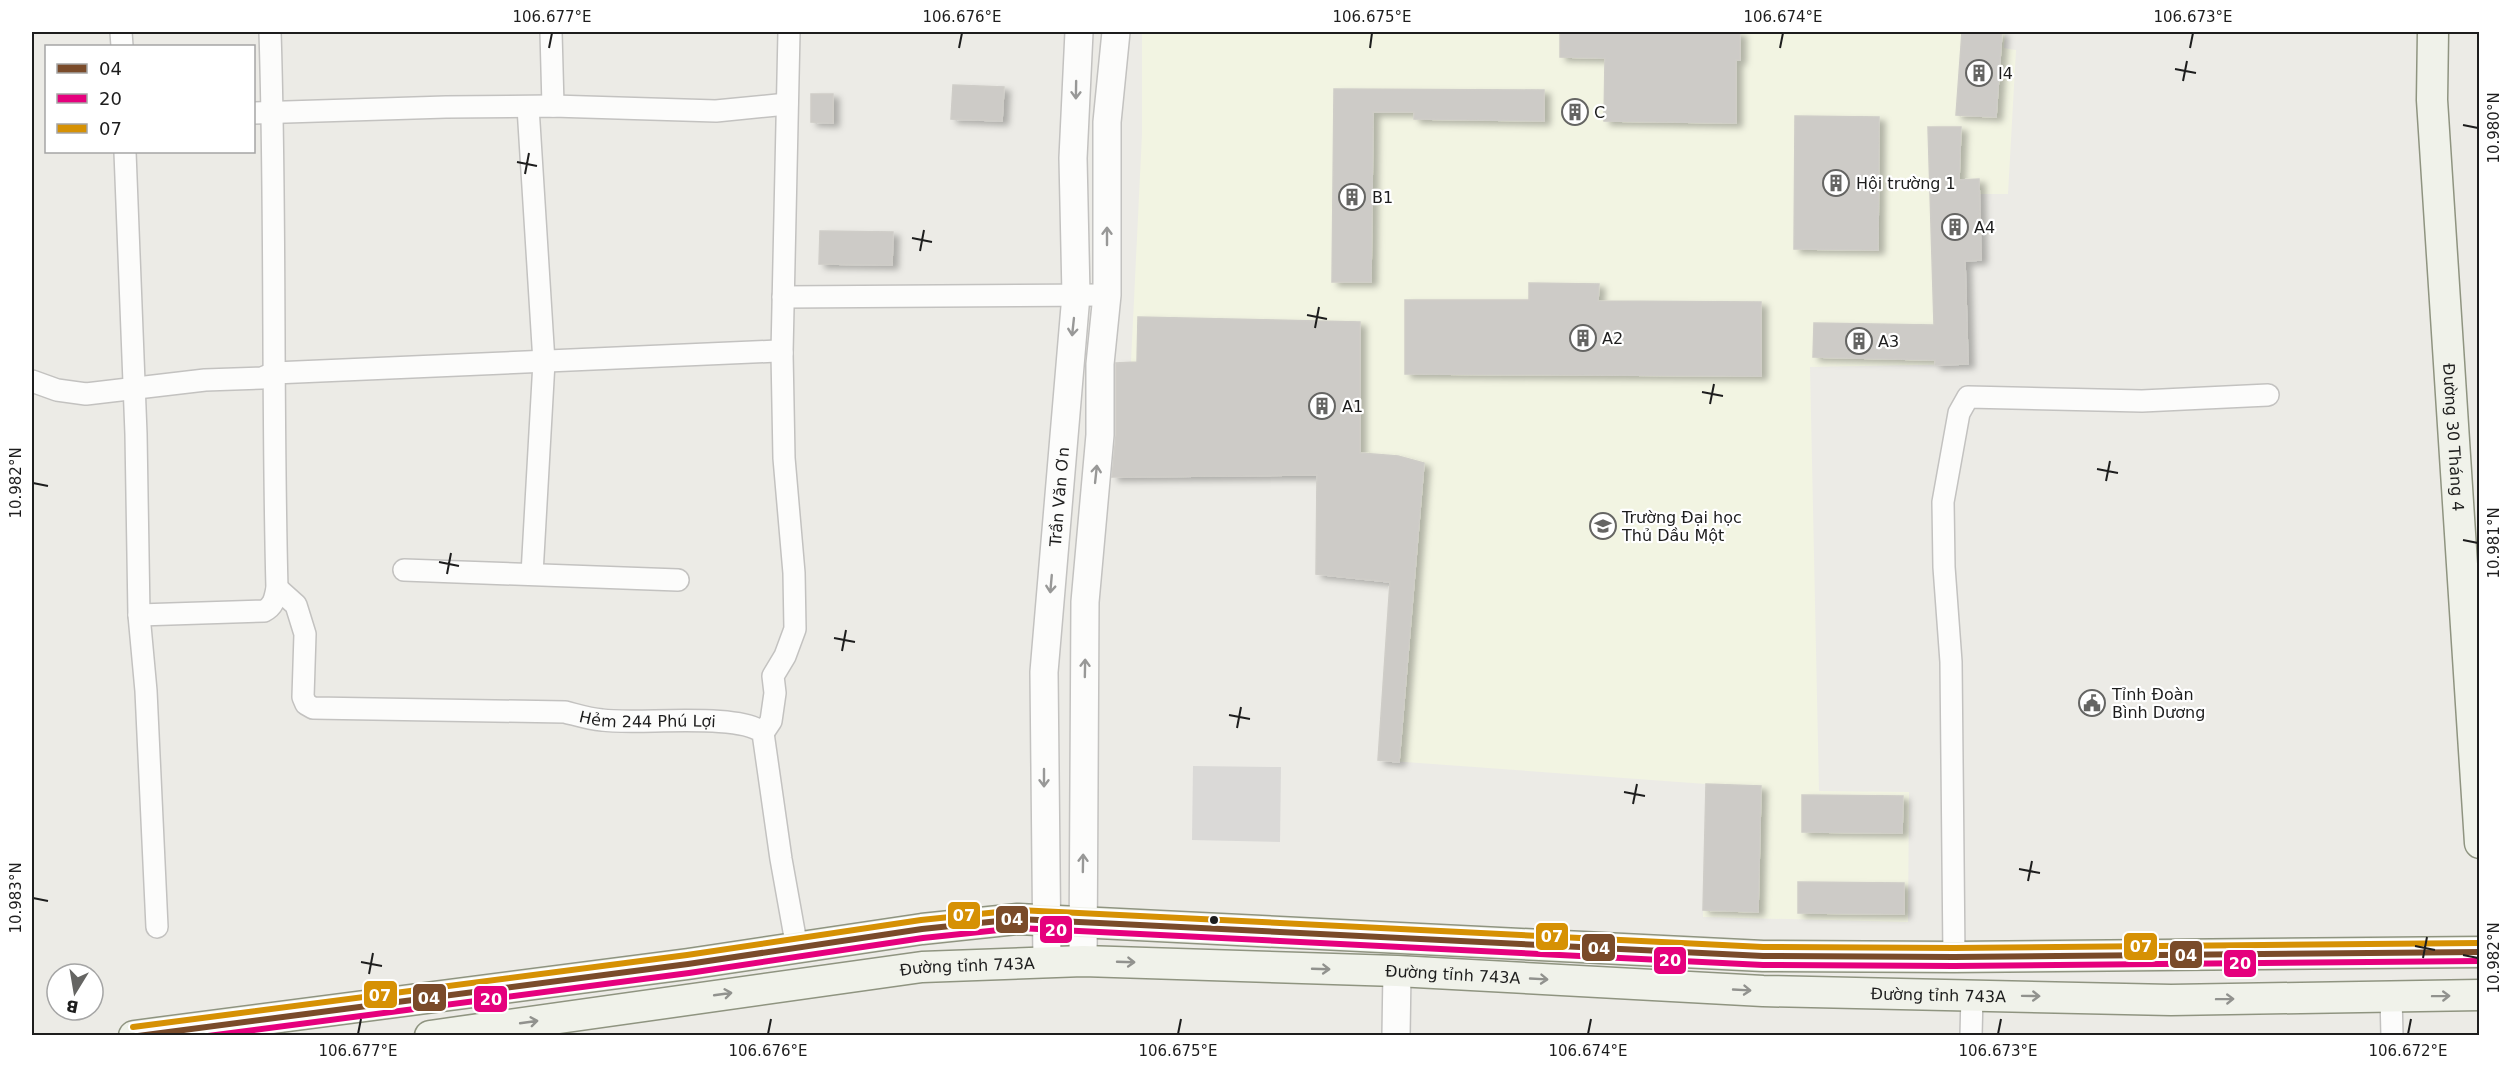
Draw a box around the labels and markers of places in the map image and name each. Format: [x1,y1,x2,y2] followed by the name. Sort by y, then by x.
[1964,58,1994,88] building icon: I4
[1998,64,2013,83] place label: I4
[1560,97,1590,127] building icon: C
[1594,103,1605,122] place label: C
[1821,168,1851,198] building icon: Hội trường 1
[1856,174,1956,193] place label: Hội trường 1
[1337,182,1367,212] building icon: B1
[1372,188,1393,207] place label: B1
[1940,212,1970,242] building icon: A4
[1974,218,1995,237] place label: A4
[1568,323,1598,353] building icon: A2
[1844,326,1874,356] building icon: A3
[1602,329,1623,348] place label: A2
[1878,332,1899,351] place label: A3
[1307,391,1337,421] building icon: A1
[1342,397,1363,416] place label: A1
[1621,508,1742,545] place label: Trường Đại học Thủ Dầu Một
[1588,511,1618,541] school or university icon: Trường Đại học Thủ Dầu Một
[2111,685,2205,722] place label: Tỉnh Đoàn Bình Dương
[2077,688,2107,718] public building icon: Tỉnh Đoàn Bình Dương
[1208,914,1220,926] unlabelled marker

